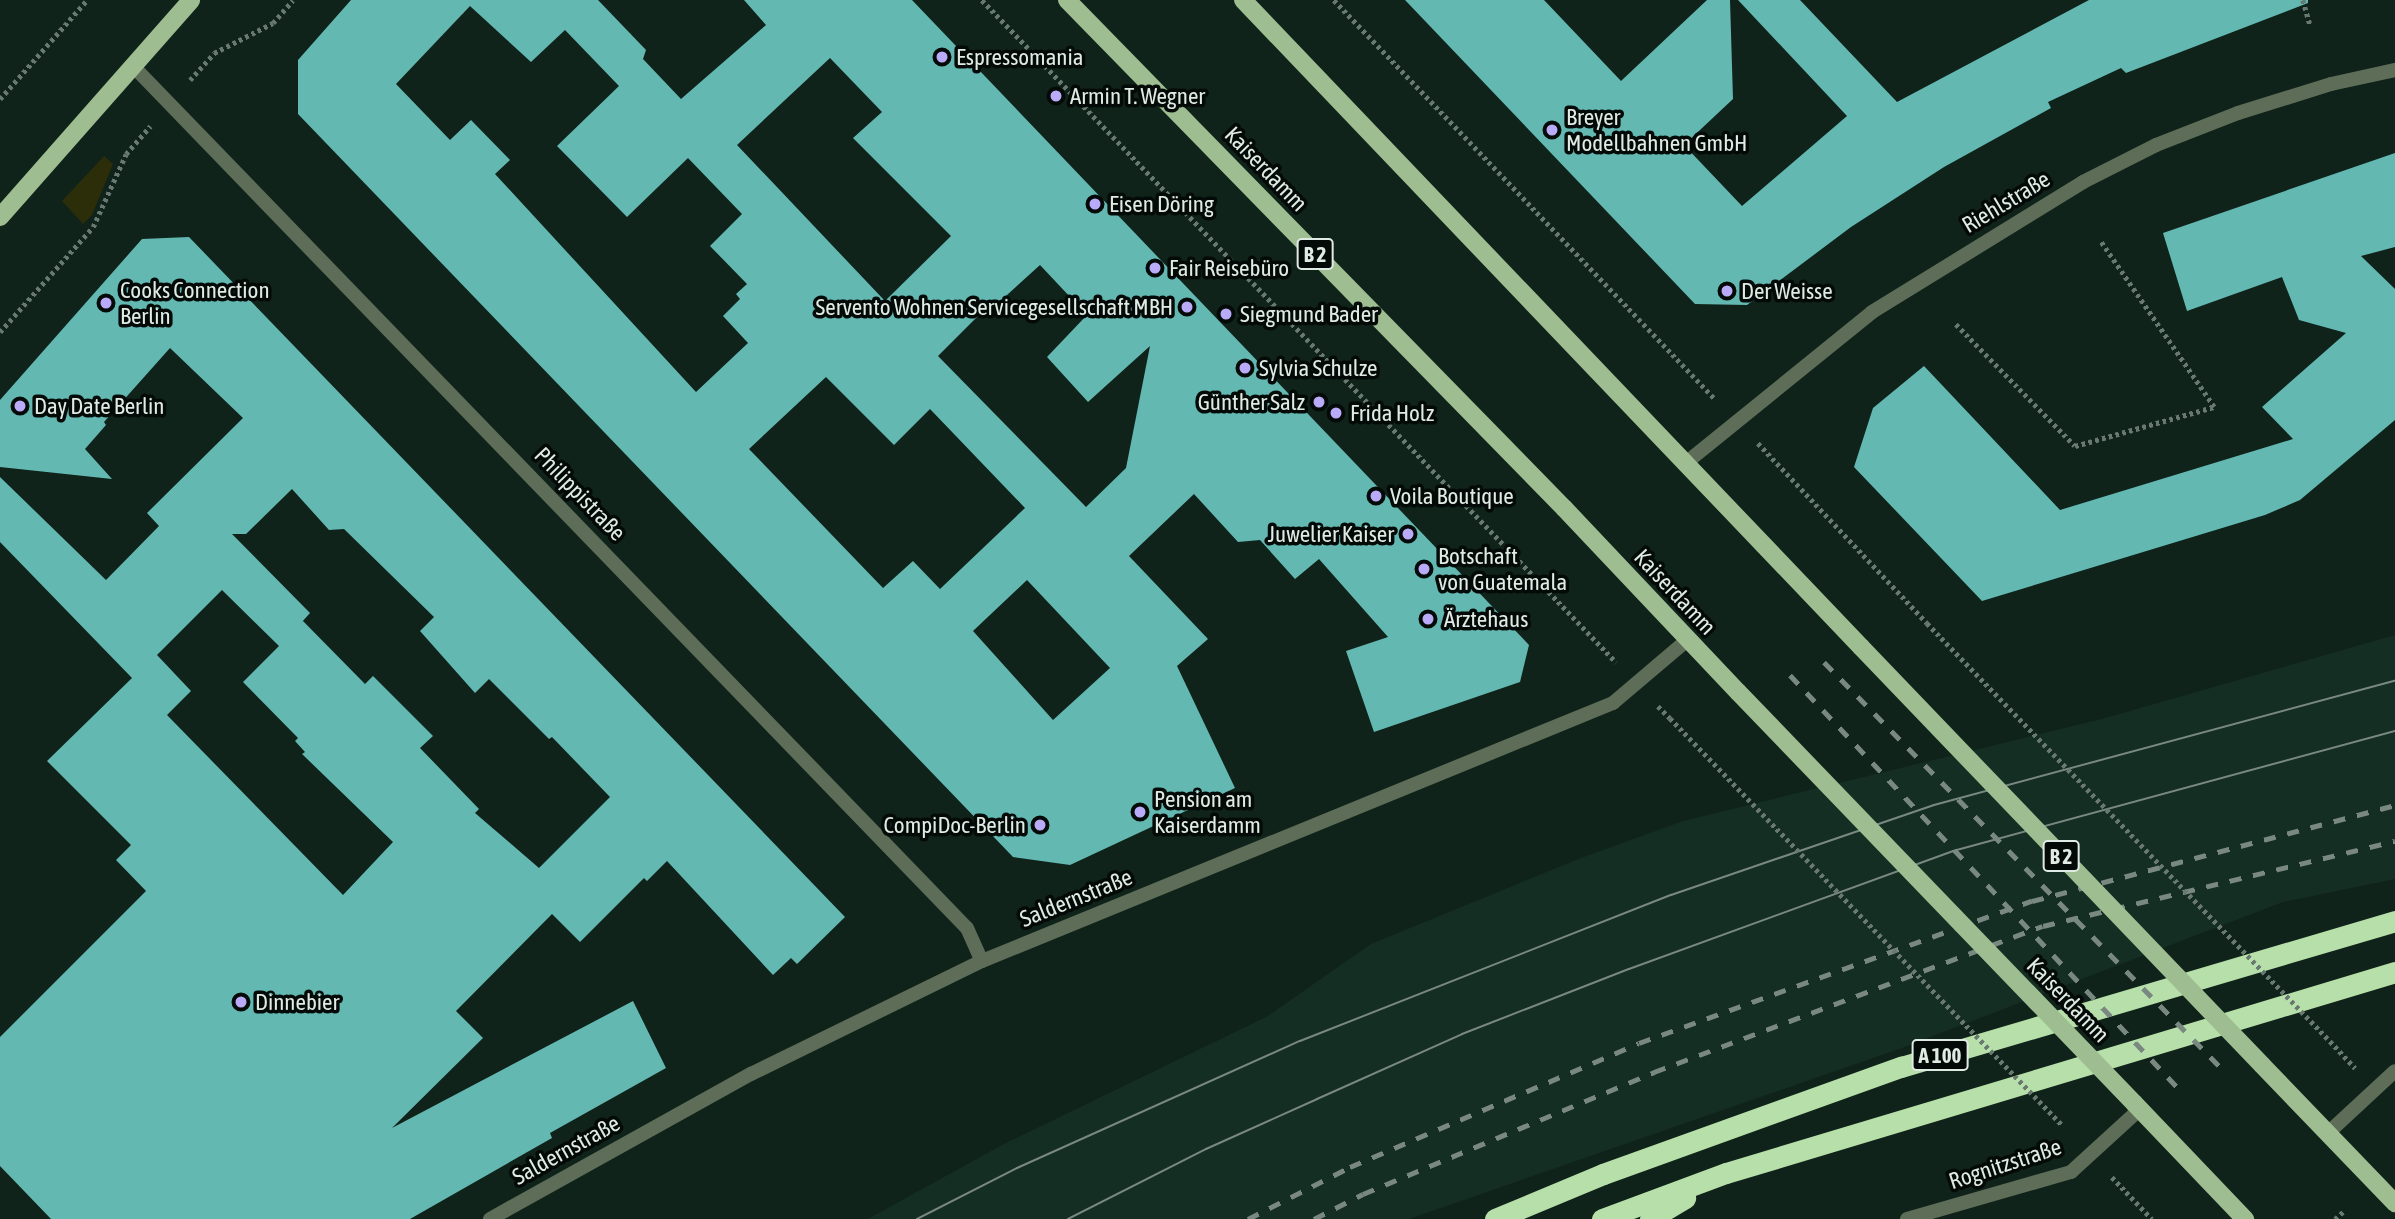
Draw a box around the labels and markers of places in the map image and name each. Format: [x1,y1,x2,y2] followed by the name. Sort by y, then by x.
[956,43,1083,71] place label: Espressomania
[934,49,950,65] marker: Espressomania
[1070,82,1205,110] place label: Armin T. Wegner
[1048,88,1064,104] marker: Armin T. Wegner
[1566,103,1747,157] place label: Breyer Modellbahnen GmbH
[1544,122,1560,138] marker: Breyer Modellbahnen GmbH
[1109,190,1214,218] place label: Eisen Döring
[1087,196,1103,212] marker: Eisen Döring
[1169,254,1289,282] place label: Fair Reisebüro
[1147,260,1163,276] marker: Fair Reisebüro
[120,276,270,330] place label: Cooks Connection Berlin
[1741,277,1833,305] place label: Der Weisse
[1719,283,1735,299] marker: Der Weisse
[816,293,1173,321] place label: Servento Wohnen Servicegesellschaft MBH
[98,295,114,311] marker: Cooks Connection Berlin
[1179,299,1195,315] marker: Servento Wohnen Servicegesellschaft MBH
[1240,300,1378,328] place label: Siegmund Bader
[1218,306,1234,322] marker: Siegmund Bader
[1259,354,1377,382] place label: Sylvia Schulze
[1237,360,1253,376] marker: Sylvia Schulze
[1198,388,1305,416] place label: Günther Salz
[34,392,164,420] place label: Day Date Berlin
[1311,394,1327,410] marker: Günther Salz
[12,398,28,414] marker: Day Date Berlin
[1350,399,1434,427] place label: Frida Holz
[1328,405,1344,421] marker: Frida Holz
[1390,482,1514,510] place label: Voila Boutique
[1368,488,1384,504] marker: Voila Boutique
[1268,520,1394,548] place label: Juwelier Kaiser
[1400,526,1416,542] marker: Juwelier Kaiser
[1438,542,1567,596] place label: Botschaft von Guatemala
[1416,561,1432,577] marker: Botschaft von Guatemala
[1444,605,1528,633] place label: Ärztehaus
[1418,609,1438,629] marker: Ärztehaus
[1154,785,1261,839] place label: Pension am Kaiserdamm
[1132,804,1148,820] marker: Pension am Kaiserdamm
[883,811,1026,839] place label: CompiDoc-Berlin
[1032,817,1048,833] marker: CompiDoc-Berlin
[255,988,339,1016] place label: Dinnebier
[233,994,249,1010] marker: Dinnebier

